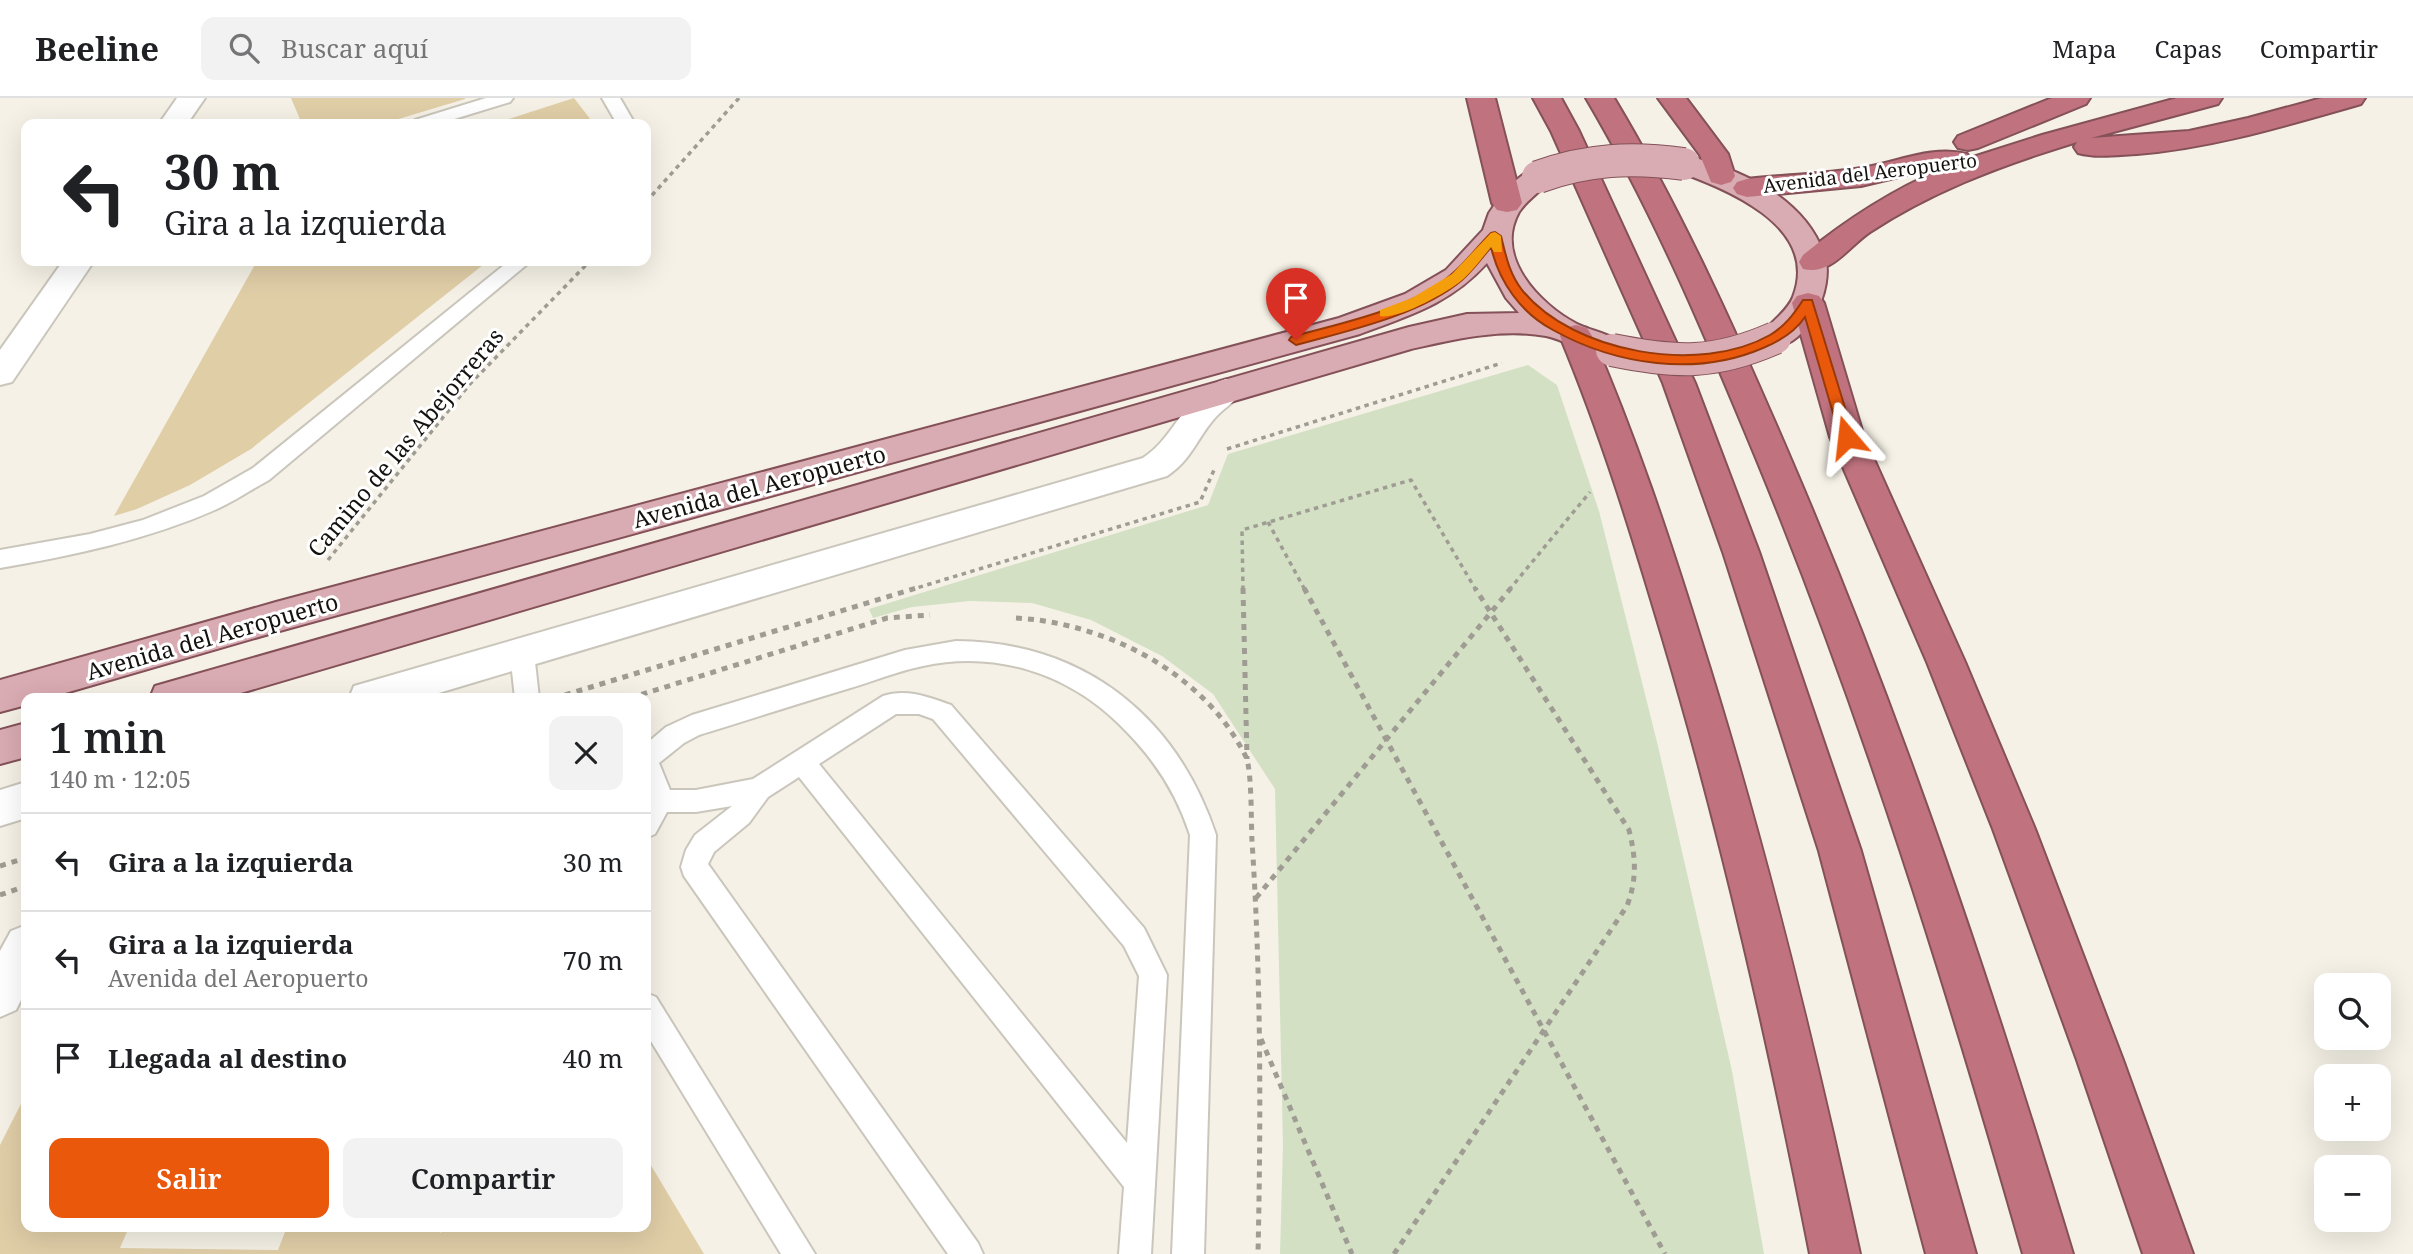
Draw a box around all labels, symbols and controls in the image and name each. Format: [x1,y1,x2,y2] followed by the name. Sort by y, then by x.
[201,17,691,80] search box
[35,26,159,71] text: Beeline
[225,29,263,67] icon: search
[281,30,428,66] text: Buscar aquí
[2052,32,2116,65] text: Mapa
[2154,32,2222,65] text: Capas
[2260,32,2378,65] text: Compartir
[164,138,280,204] text: 30 m
[49,147,140,238] icon: left
[1762,147,1978,199] street label: Avenida del Aeropuerto
[164,201,447,244] text: Gira a la izquierda
[1266,268,1326,340] pin
[1277,279,1315,317] icon: arrive
[300,321,510,563] street label: Camino de las Abejorreras
[1810,400,1884,474] position arrow
[629,437,889,535] street label: Avenida del Aeropuerto
[82,585,342,687] street label: Avenida del Aeropuerto
[49,708,166,765] text: 1 min
[549,716,623,790] button: close
[49,763,191,795] text: 140 m · 12:05
[49,843,87,881] icon: left
[108,844,354,880] text: Gira a la izquierda
[563,844,623,880] text: 30 m
[108,926,354,962] text: Gira a la izquierda
[49,941,87,979] icon: left
[563,942,623,978] text: 70 m
[108,962,369,994] text: Avenida del Aeropuerto
[2314,973,2391,1232] map controls
[2314,973,2391,1050] button: search
[49,1039,87,1077] icon: arrive
[108,1040,347,1076] text: Llegada al destino
[563,1040,623,1076] text: 40 m
[2314,1064,2391,1141] button: +
[49,1138,329,1218] button: Salir
[343,1138,623,1218] button: Compartir
[2314,1155,2391,1232] button: −

